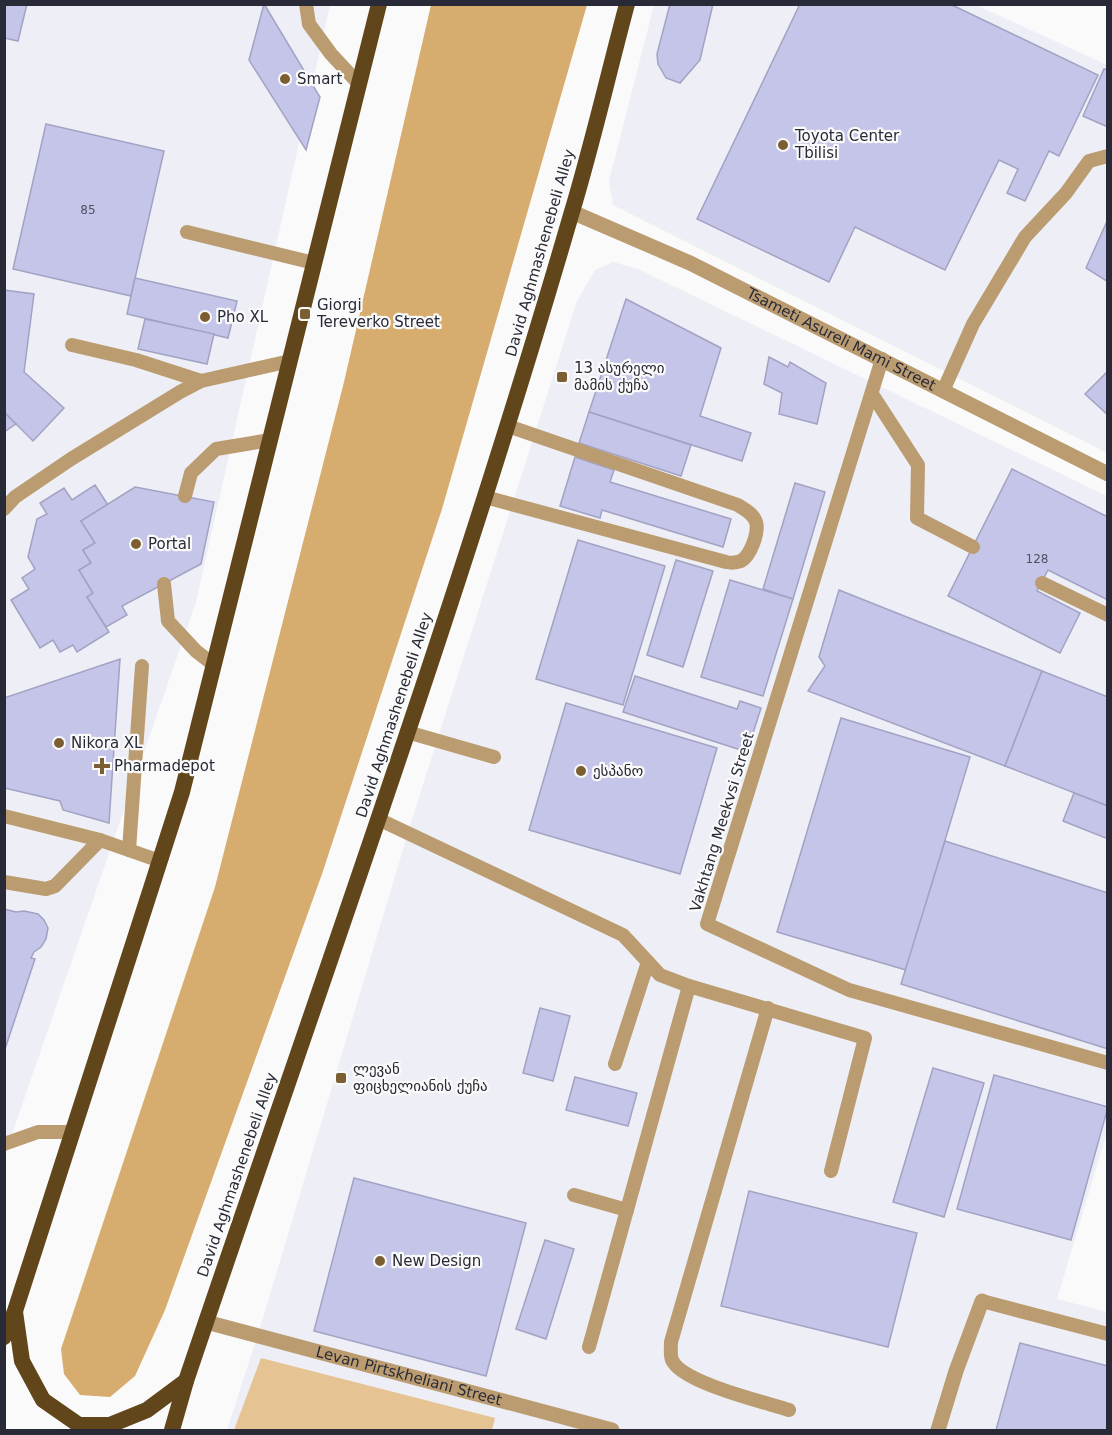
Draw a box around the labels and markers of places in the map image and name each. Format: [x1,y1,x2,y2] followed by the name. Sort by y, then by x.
[297,70,342,88] place label: Smart
[278,72,292,86] marker: Smart
[794,127,900,162] place label: Toyota Center Tbilisi
[776,138,790,152] marker: Toyota Center Tbilisi
[316,296,440,331] place label: Giorgi Tereverko Street
[298,307,312,321] marker: Giorgi Tereverko Street
[217,308,269,326] place label: Pho XL
[198,310,212,324] marker: Pho XL
[574,359,665,394] place label: 13 ასურელი მამის ქუჩა
[555,370,569,384] marker: 13 ასურელი მამის ქუჩა
[148,535,191,553] place label: Portal
[129,537,143,551] marker: Portal
[71,734,143,752] place label: Nikora XL
[52,736,66,750] marker: Nikora XL
[114,757,215,775] place label: Pharmadepot
[95,759,109,773] marker: Pharmadepot
[593,762,644,780] place label: ესპანო
[574,764,588,778] marker: ესპანო
[353,1060,488,1095] place label: ლევან ფიცხელიანის ქუჩა
[334,1071,348,1085] marker: ლევან ფიცხელიანის ქუჩა
[392,1252,481,1270] place label: New Design
[373,1254,387,1268] marker: New Design

